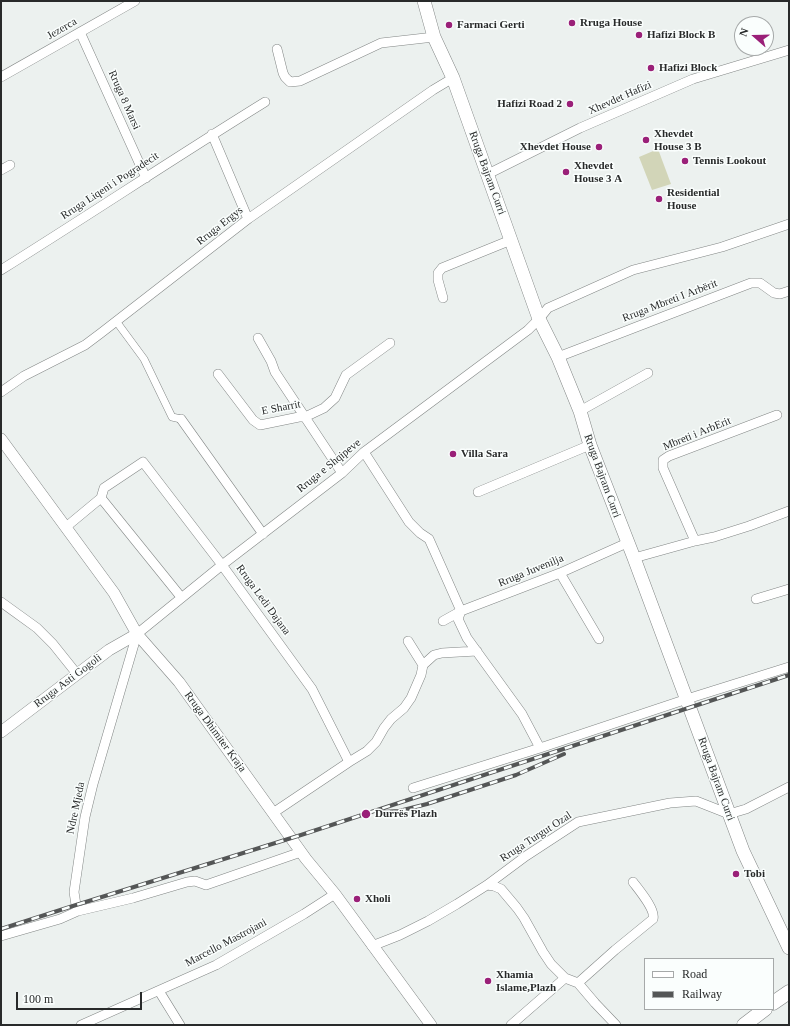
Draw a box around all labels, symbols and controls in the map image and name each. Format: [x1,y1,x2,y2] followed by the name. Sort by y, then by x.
[45,15,79,43] street label: Jezerca
[580,16,642,30] place label: Rruga House
[734,16,774,56] north arrow
[457,18,524,32] place label: Farmaci Gerti
[567,18,577,28] marker: Rruga House
[444,20,454,30] marker: Farmaci Gerti
[737,26,751,38] text: N
[647,28,715,42] place label: Hafizi Block B
[634,30,644,40] marker: Hafizi Block B
[659,61,717,75] place label: Hafizi Block
[646,63,656,73] marker: Hafizi Block
[105,68,143,132] street label: Rruga 8 Marsi
[586,78,654,118] street label: Xhevdet Hafizi
[497,97,562,111] place label: Hafizi Road 2
[565,99,575,109] marker: Hafizi Road 2
[654,127,702,153] place label: Xhevdet House 3 B
[466,129,508,217] street label: Rruga Bajram Curri
[641,135,651,145] marker: Xhevdet House 3 B
[520,140,591,154] place label: Xhevdet House
[594,142,604,152] marker: Xhevdet House
[59,149,161,223] street label: Rruga Liqeni i Pogradecit
[693,154,766,168] place label: Tennis Lookout
[680,156,690,166] marker: Tennis Lookout
[574,159,622,185] place label: Xhevdet House 3 A
[561,167,571,177] marker: Xhevdet House 3 A
[667,186,720,212] place label: Residential House
[654,194,664,204] marker: Residential House
[194,204,246,248] street label: Rruga Ergys
[621,277,719,325] street label: Rruga Mbreti I Arbërit
[260,398,302,418] street label: E Sharrit
[661,414,733,454] street label: Mbreti i ArbErit
[581,432,623,520] street label: Rruga Bajram Curri
[294,436,364,496] street label: Rruga e Shqipeve
[461,447,508,461] place label: Villa Sara
[448,449,458,459] marker: Villa Sara
[496,552,566,590] street label: Rruga Juvenilja
[233,562,293,638] street label: Rruga Ledi Dajana
[32,651,104,711] street label: Rruga Asti Gogoli
[181,689,249,775] street label: Rruga Dhimiter Kraja
[695,735,737,823] street label: Rruga Bajram Curri
[64,781,88,835] street label: Ndre Mjeda
[375,807,437,821] place label: Durrës Plazh
[360,808,372,820] marker: Durrës Plazh
[498,809,574,865] street label: Rruga Turgut Ozal
[744,867,765,881] place label: Tobi
[731,869,741,879] marker: Tobi
[365,892,391,906] place label: Xholi
[352,894,362,904] marker: Xholi
[183,916,269,970] street label: Marcello Mastrojani
[644,958,774,1010] legend
[682,967,707,981] text: Road
[496,968,556,994] place label: Xhamia Islame,Plazh
[483,976,493,986] marker: Xhamia Islame,Plazh
[18,984,144,1010] scale bar
[682,987,722,1001] text: Railway
[23,992,53,1006] text: 100 m

